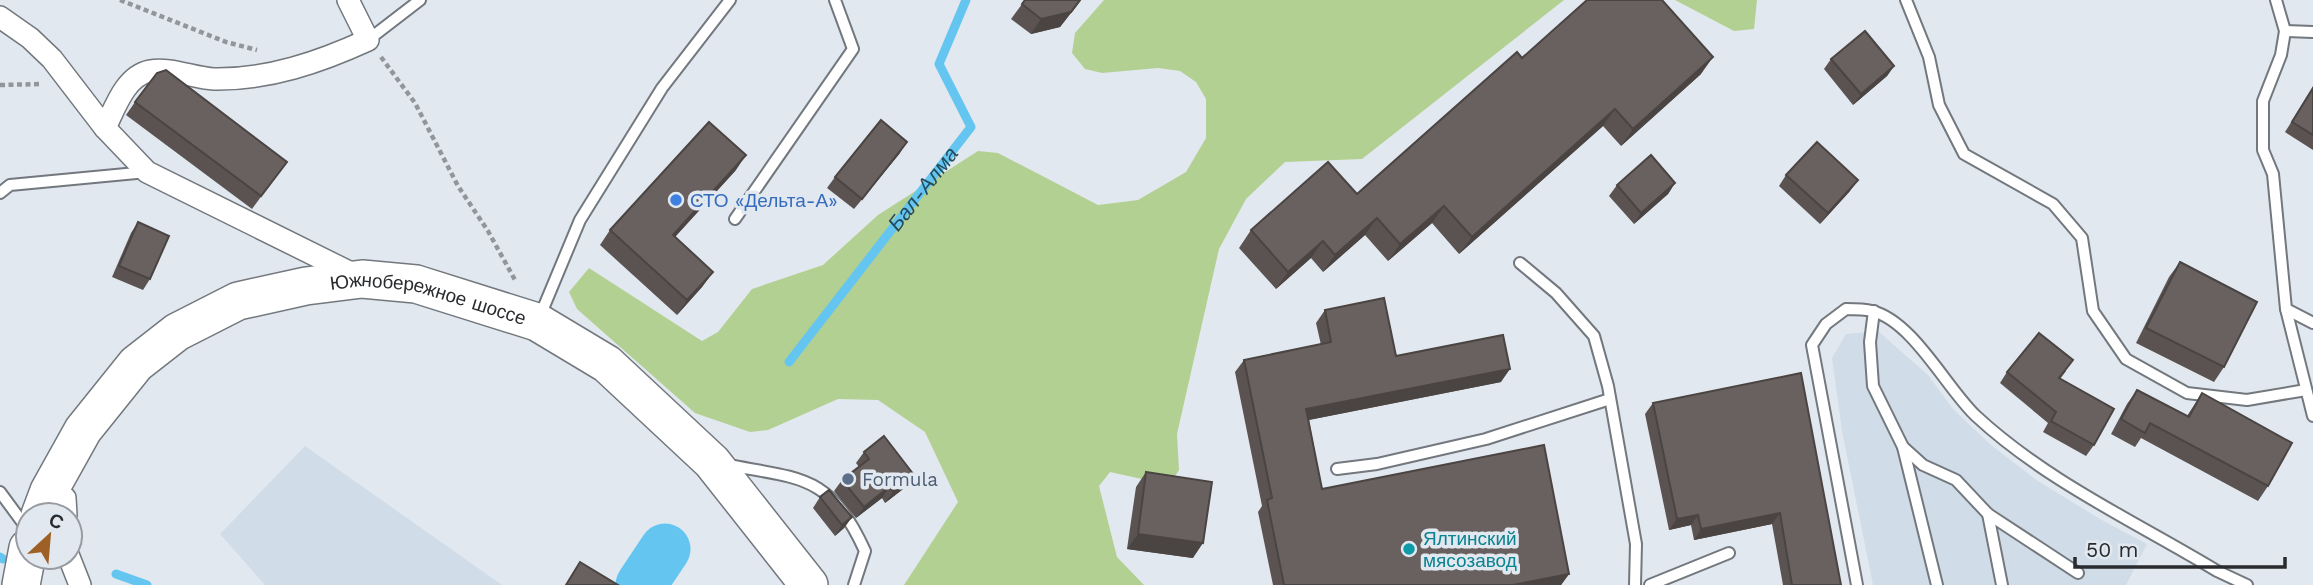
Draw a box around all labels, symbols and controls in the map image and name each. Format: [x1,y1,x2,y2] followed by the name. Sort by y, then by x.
[882,142,963,236] water label: Бал-Алма
[690,189,838,212] place label: СТО «Дельта-А»
[668,192,684,208] marker: СТО «Дельта-А»
[329,268,529,330] street label: Южнобережное шоссе
[862,468,938,491] place label: Formula
[840,471,856,487] marker: Formula
[14,501,84,571] north arrow
[45,508,68,535] text: С
[2075,526,2285,570] scale bar
[1423,527,1517,572] place label: Ялтинский мясозавод
[2086,537,2138,562] text: 50 m
[1401,541,1417,557] marker: Ялтинский мясозавод

